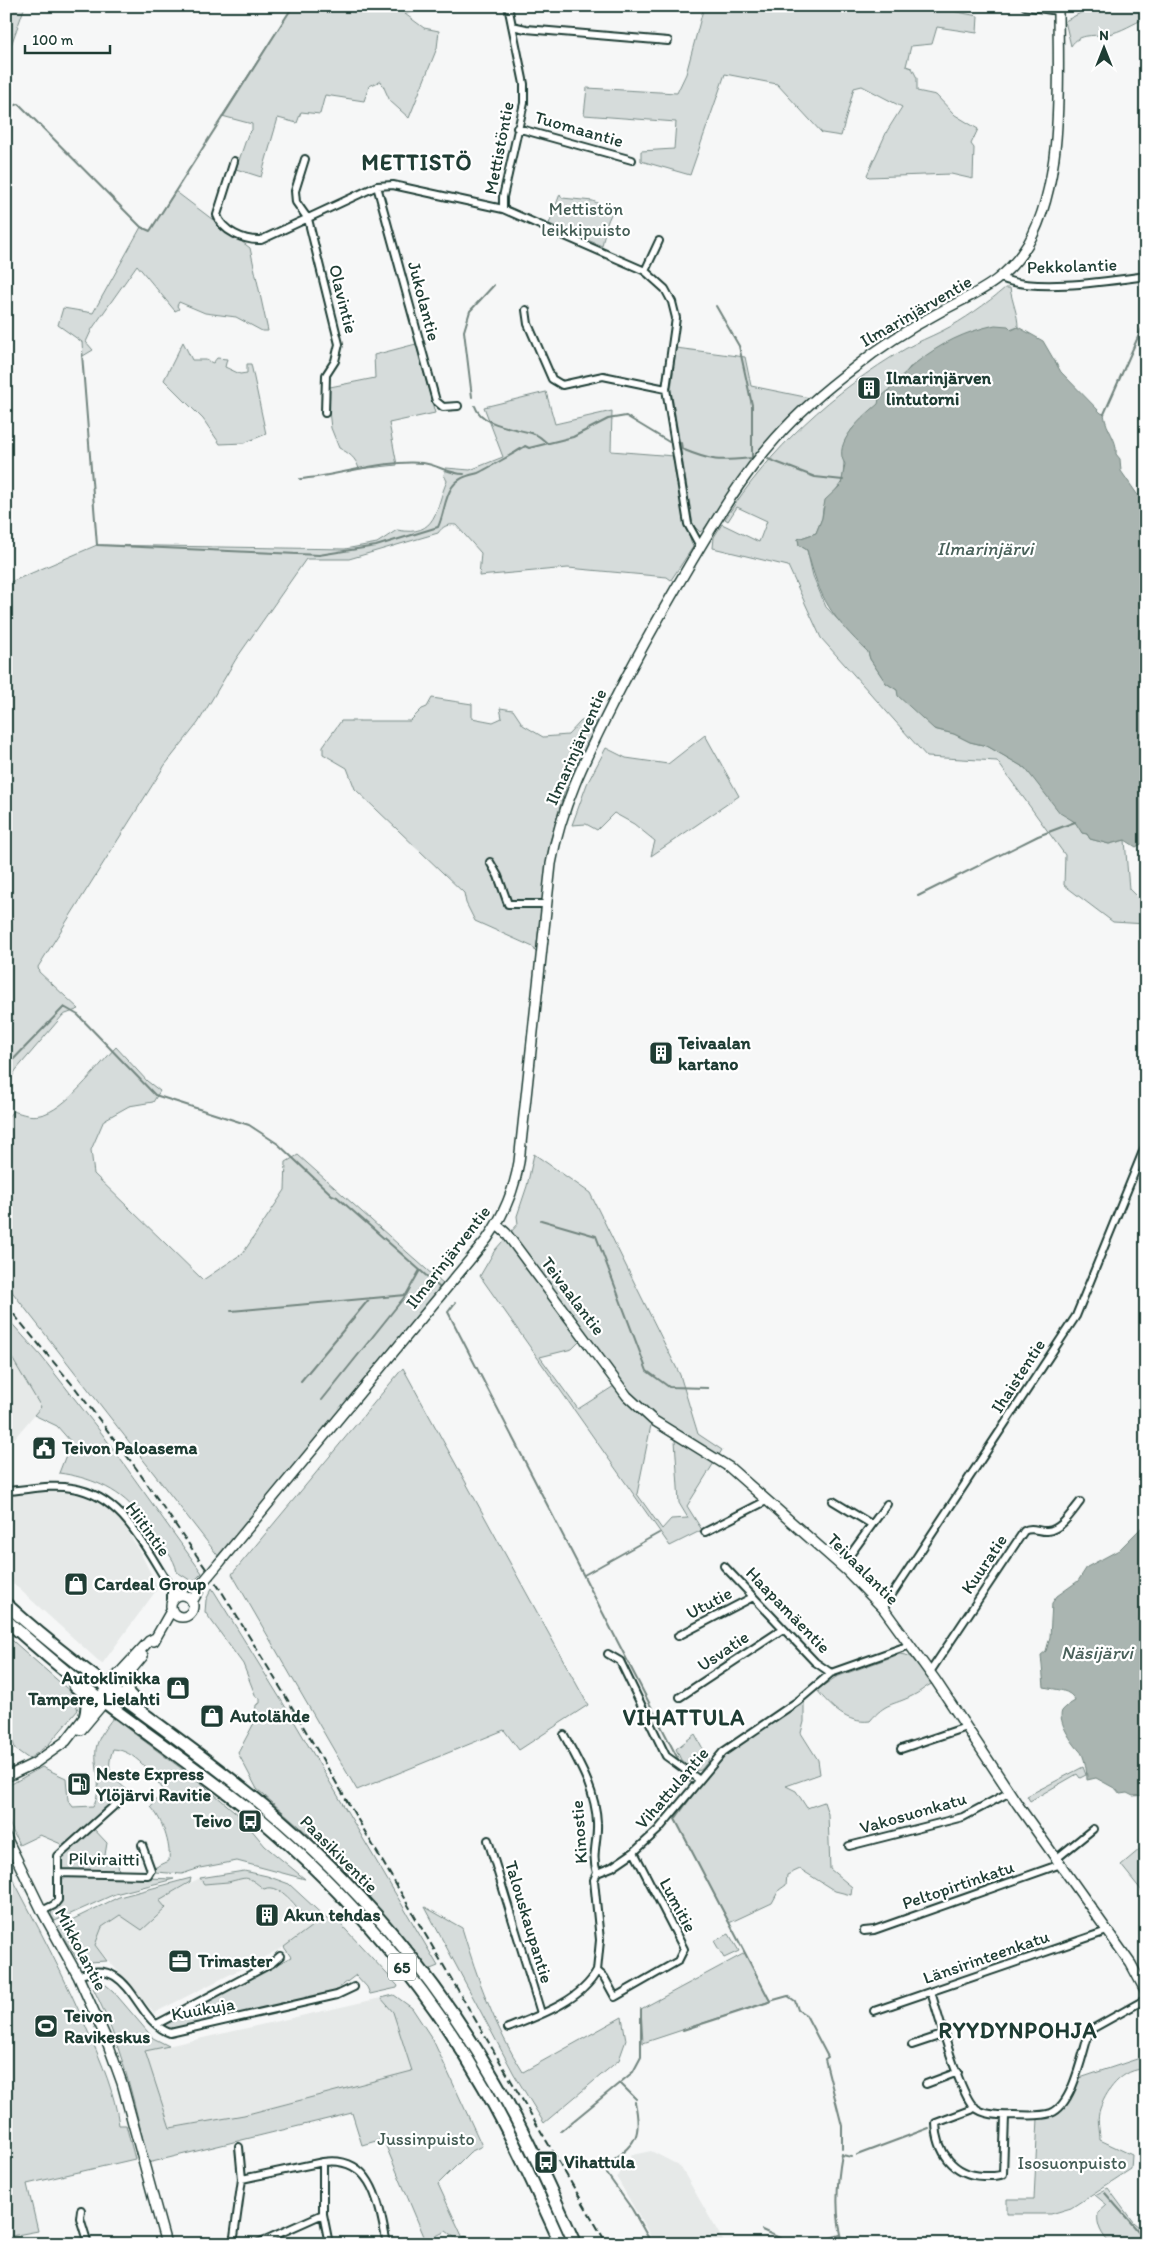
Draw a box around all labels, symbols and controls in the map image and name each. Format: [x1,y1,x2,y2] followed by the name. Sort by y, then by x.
[25,22,110,54] scale bar
[1080,22,1130,72] north arrow
[1099,27,1109,44] text: N
[32,31,74,49] text: 100 m
[479,100,519,196] street label: Mettistöntie
[532,106,626,152] street label: Tuomaantie
[362,149,472,176] district label: METTISTÖ
[541,198,631,241] park label: Mettistön leikkipuisto
[1026,253,1118,279] street label: Pekkolantie
[403,259,445,343] street label: Jukolantie
[324,262,362,336] street label: Olavintie
[856,270,976,352] street label: Ilmarinjärventie
[886,367,992,410] place label: Ilmarinjärven lintutorni
[856,375,882,401] building icon: Ilmarinjärven lintutorni
[937,537,1035,560] water label: Ilmarinjärvi
[541,685,611,809] street label: Ilmarinjärventie
[677,1032,752,1075] place label: Teivaalan kartano
[648,1040,674,1066] building icon: Teivaalan kartano
[401,1201,495,1313] street label: Ilmarinjärventie
[536,1252,610,1340] street label: Teivaalantie
[986,1335,1050,1417] street label: Ihaistentie
[31,1435,57,1461] public building icon: Teivon Paloasema
[61,1437,197,1459] place label: Teivon Paloasema
[121,1497,175,1561] street label: Hiitintie
[822,1528,904,1610] street label: Teivaalantie
[956,1530,1012,1598] street label: Kuuratie
[741,1562,835,1658] street label: Haapamäentie
[63,1571,89,1597] shop icon: Cardeal Group
[94,1573,206,1595] place label: Cardeal Group
[682,1582,736,1624] street label: Ututie
[693,1626,753,1676] street label: Usvatie
[1061,1641,1135,1664] water label: Näsijärvi
[27,1667,160,1710] place label: Autoklinikka Tampere, Lielahti
[165,1675,191,1701] shop icon: Autoklinikka Tampere, Lielahti
[199,1703,225,1729] shop icon: Autolähde
[623,1704,745,1731] district label: VIHATTULA
[229,1705,310,1727] place label: Autolähde
[630,1743,714,1833] street label: Vihattulantie
[95,1763,212,1806] place label: Neste Express Ylöjärvi Ravitie
[66,1771,92,1797] fuel station icon: Neste Express Ylöjärvi Ravitie
[857,1787,969,1839] street label: Vakosuonkatu
[566,1800,592,1864] street label: Kinostie
[237,1808,263,1834] bus stop icon: Teivo
[192,1810,232,1832] place label: Teivo
[295,1810,383,1898] street label: Paasikiventie
[68,1847,140,1871] street label: Pilviraitti
[899,1856,1017,1914] street label: Peltopirtinkatu
[500,1858,558,1986] street label: Talouskaupantie
[655,1874,701,1936] street label: Lumitie
[254,1902,280,1928] building icon: Akun tehdas
[50,1904,112,1994] street label: Mikkolantie
[283,1904,381,1926] place label: Akun tehdas
[920,1925,1052,1989] street label: Länsirinteenkatu
[167,1948,193,1974] office icon: Trimaster
[197,1950,273,1972] place label: Trimaster
[388,1954,416,1980] road number: 65
[169,1992,237,2025] street label: Kuukuja
[63,2005,150,2048] place label: Teivon Ravikeskus
[33,2013,59,2039] sports icon: Teivon Ravikeskus
[938,2017,1098,2044] district label: RYYDYNPOHJA
[377,2128,475,2150] park label: Jussinpuisto
[533,2149,559,2175] bus stop icon: Vihattula
[564,2151,636,2173] place label: Vihattula
[1017,2152,1127,2174] park label: Isosuonpuisto

